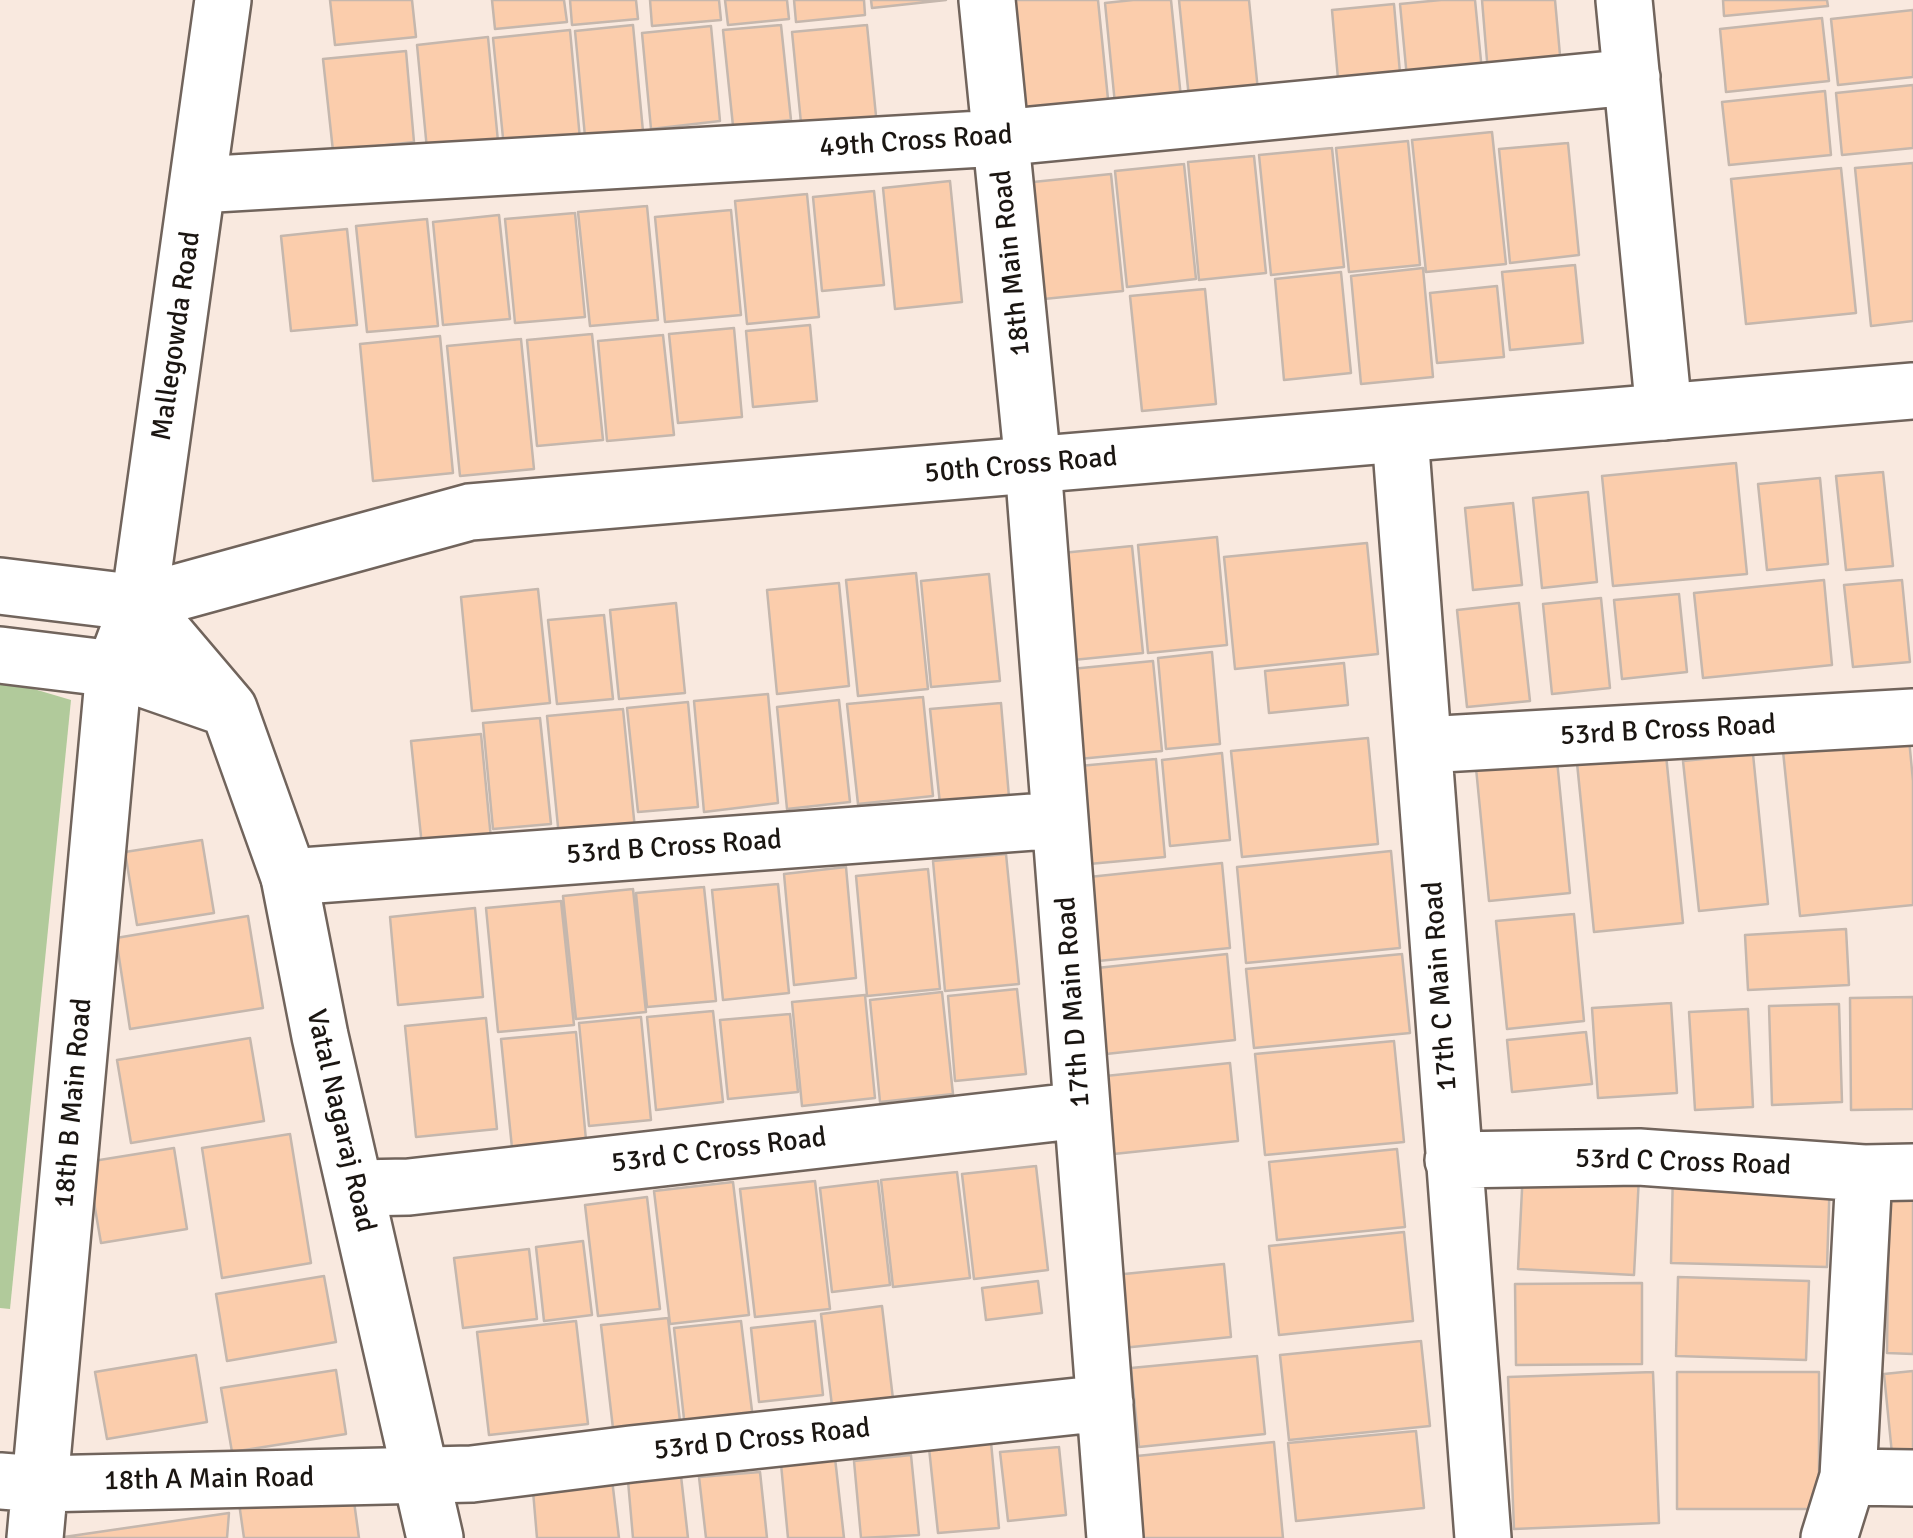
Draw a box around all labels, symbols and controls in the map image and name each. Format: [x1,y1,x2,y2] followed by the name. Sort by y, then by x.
[818,118,1014,166] street label: 49th Cross Road
[986,168,1038,358] street label: 18th Main Road
[146,229,208,443] street label: Mallegowda Road
[923,441,1119,491] street label: 50th Cross Road
[1559,709,1777,753] street label: 53rd B Cross Road
[565,824,783,872] street label: 53rd B Cross Road
[1417,880,1465,1092] street label: 17th C Main Road
[1050,895,1098,1109] street label: 17th D Main Road
[48,997,100,1209] street label: 18th B Main Road
[298,1006,382,1236] street label: Vatal Nagaraj Road
[610,1121,828,1181] street label: 53rd C Cross Road
[1574,1142,1792,1184] street label: 53rd C Cross Road
[652,1412,872,1468] street label: 53rd D Cross Road
[103,1461,315,1499] street label: 18th A Main Road

